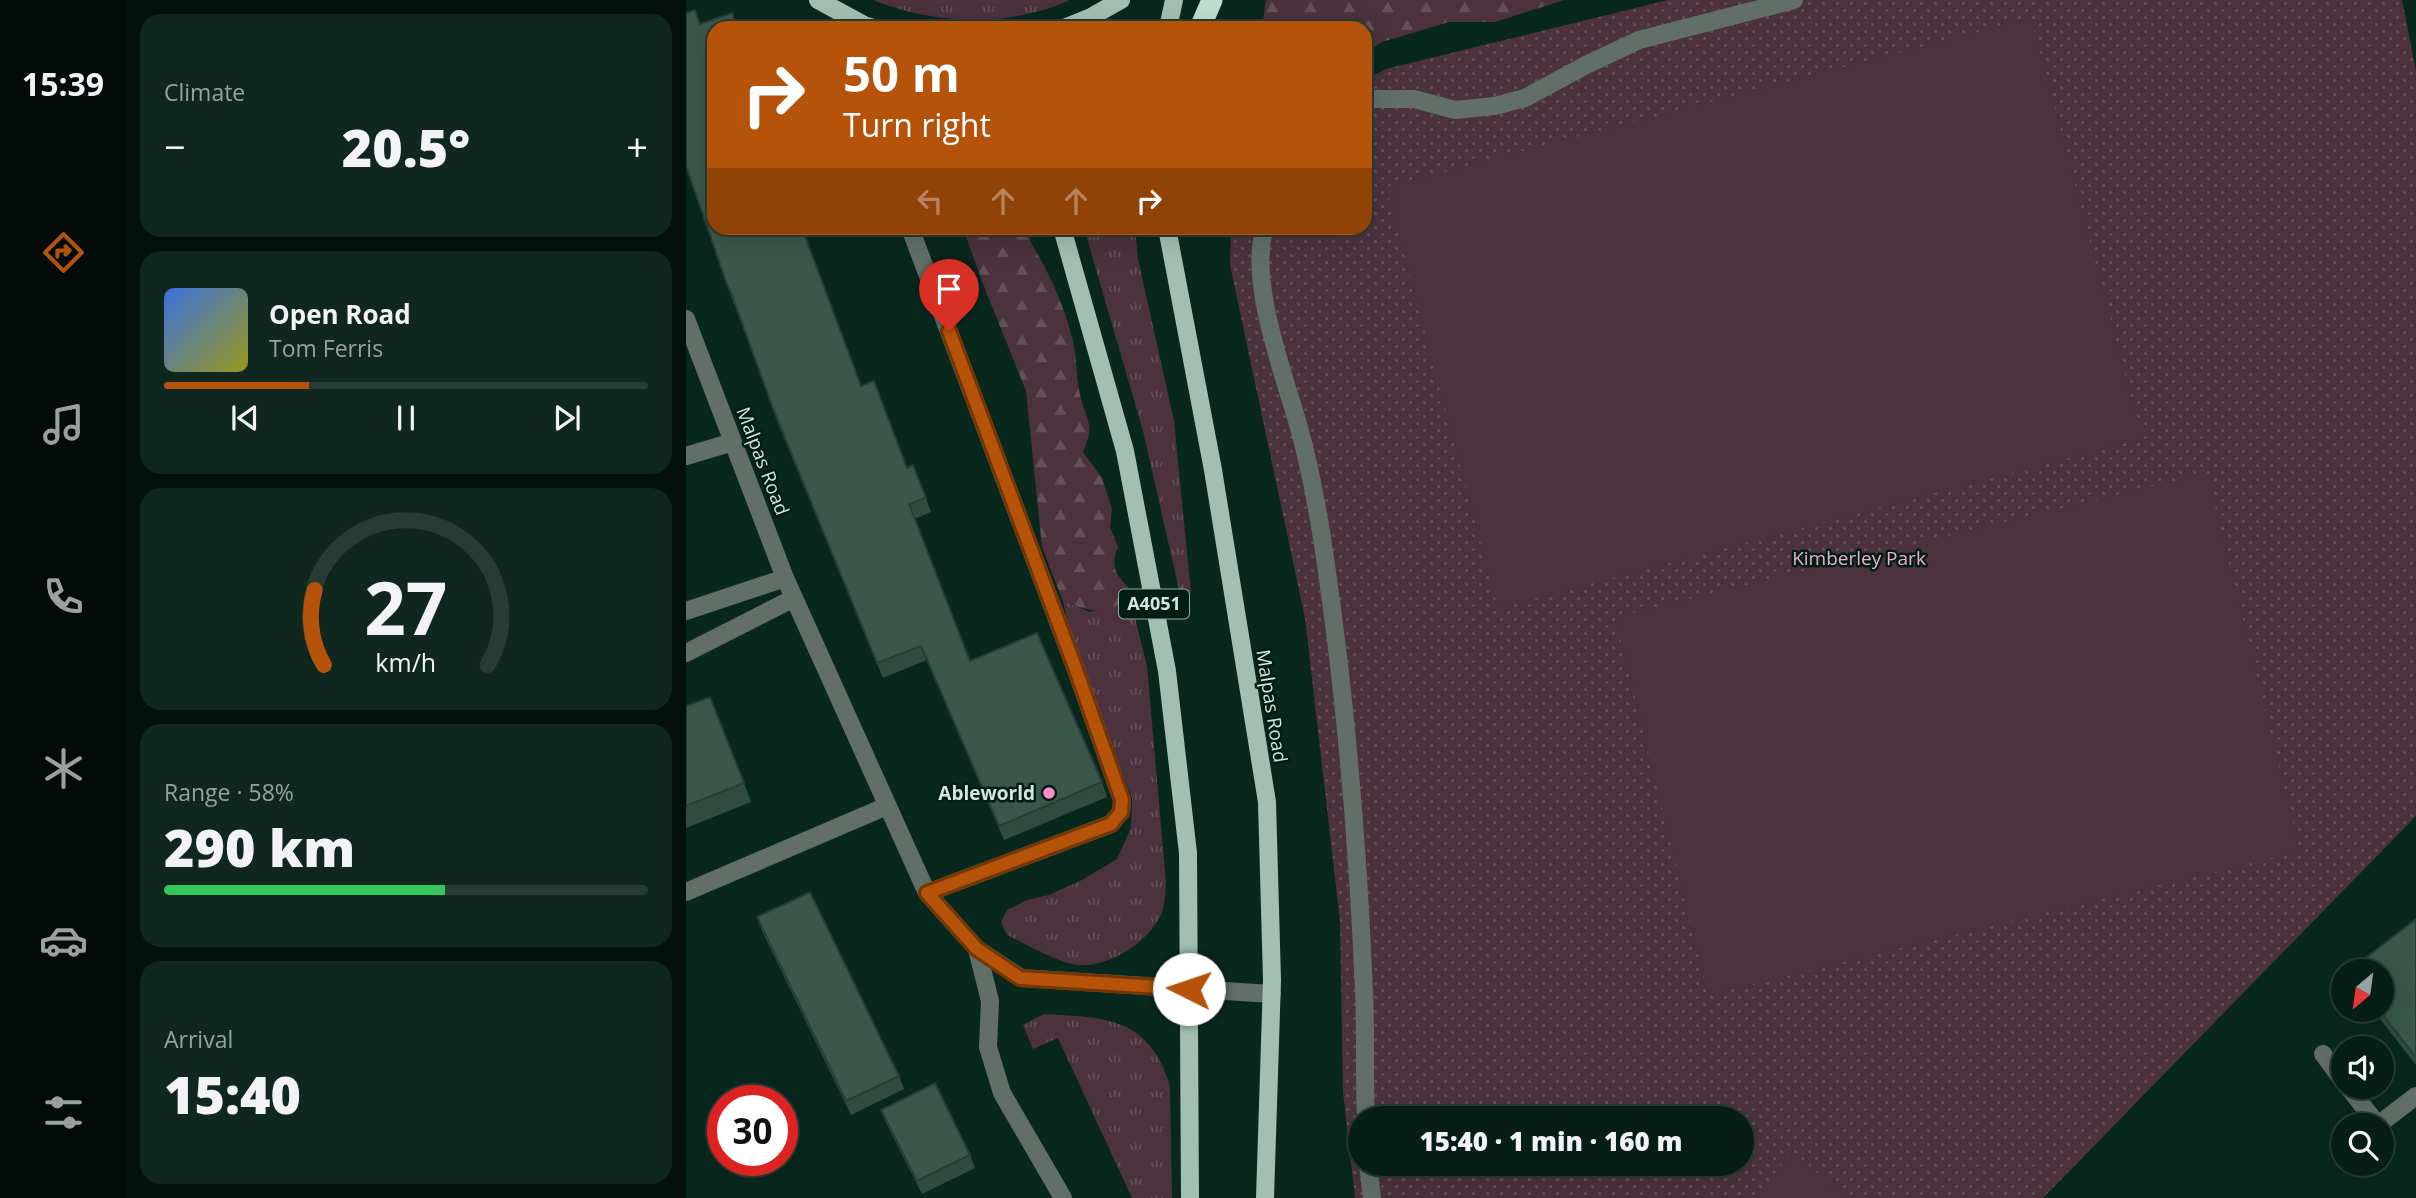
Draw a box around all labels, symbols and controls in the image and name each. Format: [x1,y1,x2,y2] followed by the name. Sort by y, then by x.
[843,40,960,106] text: 50 m
[728,49,819,140] icon: right
[22,62,104,105] text: 15:39
[164,76,245,108] text: Climate
[843,103,991,146] text: Turn right
[342,111,470,182] text: 20.5°
[164,120,186,172] text: −
[626,120,648,172] text: +
[911,182,949,220] icon: left
[984,182,1022,220] icon: ahead
[1057,182,1095,220] icon: ahead
[1130,182,1168,220] icon: right
[39,228,88,277] icon: directions
[919,259,979,331] pin
[930,270,968,308] icon: arrive
[269,296,411,332] text: Open Road
[269,332,383,364] text: Tom Ferris
[226,399,264,437] icon: previous
[387,399,425,437] icon: pause
[548,399,586,437] icon: next
[39,400,88,449] icon: music
[730,403,796,519] street label: Malpas Road
[1792,545,1926,571] park label: Kimberley Park
[364,557,448,656] text: 27
[39,572,88,621] icon: phone
[1119,590,1189,618] road number: A4051
[376,645,436,679] text: km/h
[1250,648,1294,764] street label: Malpas Road
[39,744,88,793] icon: climate
[164,776,294,808] text: Range · 58%
[938,780,1035,806] place label: Ableworld
[1041,785,1057,801] marker: Ableworld
[164,811,355,882] text: 290 km
[39,916,88,965] icon: car
[1152,952,1226,1026] position arrow
[2331,959,2394,1022] north arrow
[2331,959,2394,1176] map controls
[164,1023,233,1055] text: Arrival
[2331,1036,2394,1099] button: sound
[164,1058,301,1129] text: 15:40
[707,1085,798,1176] speed limit sign: 30
[39,1088,88,1137] icon: filters
[2331,1113,2394,1176] button: search
[1420,1123,1682,1159] text: 15:40 · 1 min · 160 m

